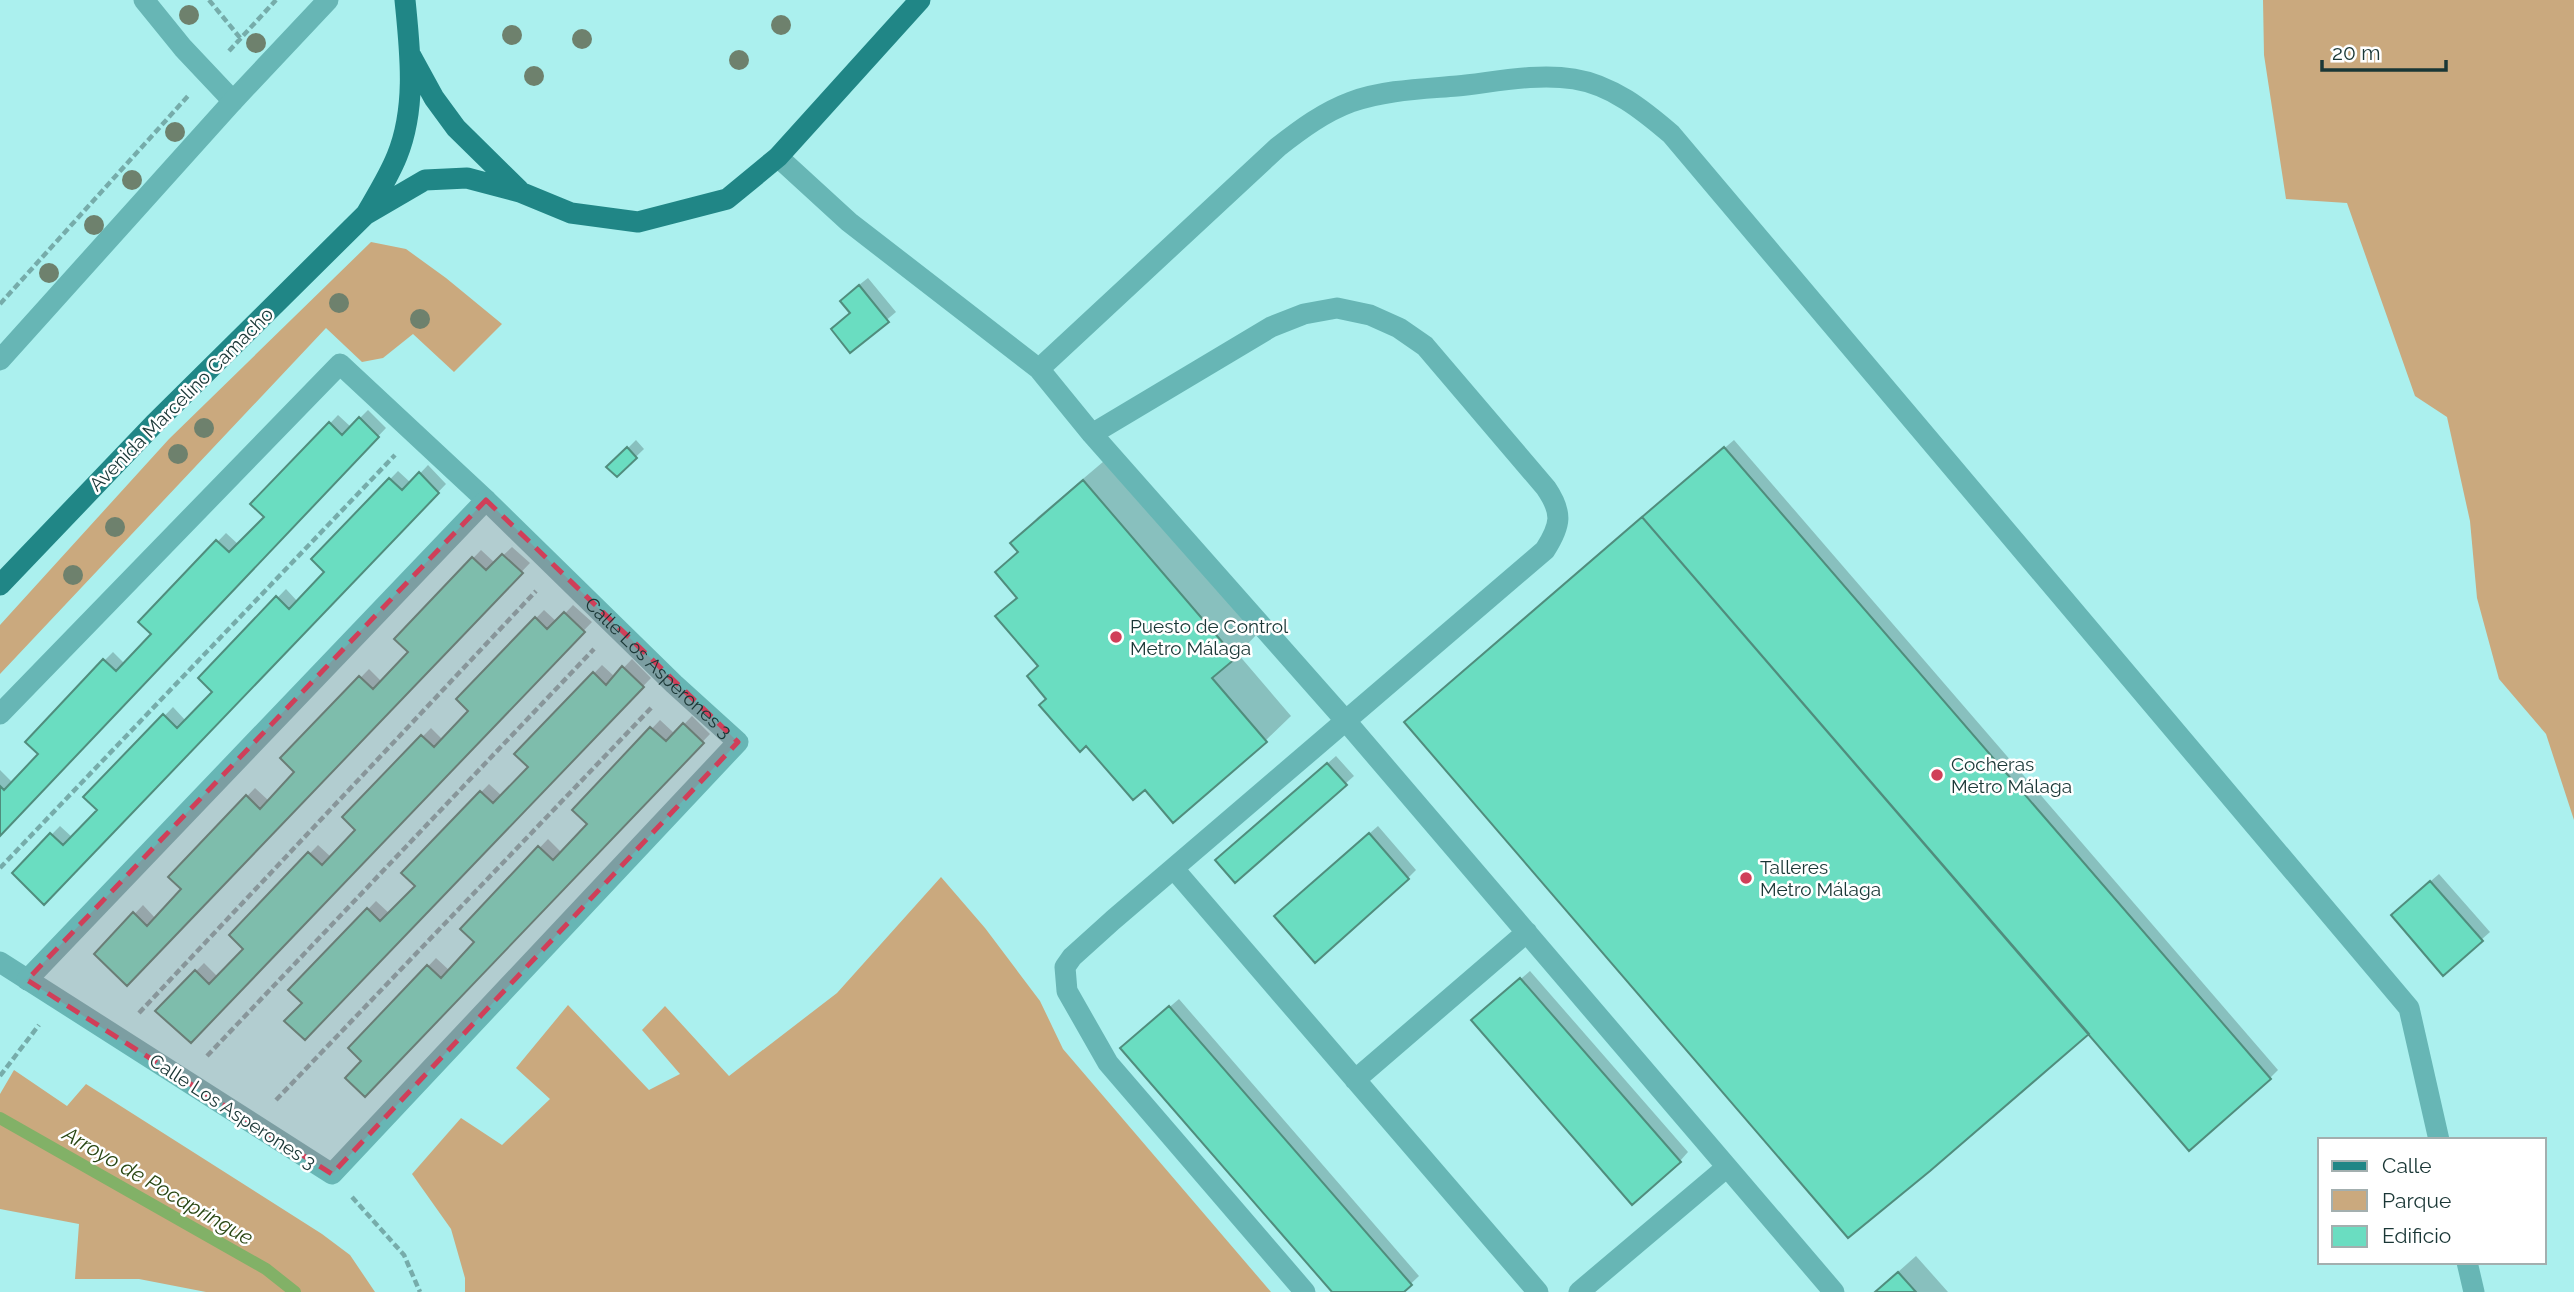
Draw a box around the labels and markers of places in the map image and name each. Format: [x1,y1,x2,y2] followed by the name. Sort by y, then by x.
[1130,615,1289,659] place label: Puesto de Control Metro Málaga
[1108,629,1124,645] marker: Puesto de Control Metro Málaga
[1951,753,2072,797] place label: Cocheras Metro Málaga
[1929,767,1945,783] marker: Cocheras Metro Málaga
[1760,856,1881,900] place label: Talleres Metro Málaga
[1738,870,1754,886] marker: Talleres Metro Málaga

